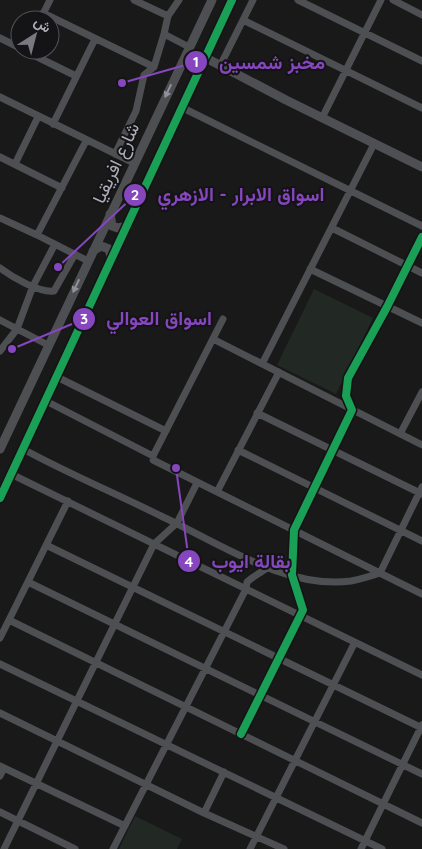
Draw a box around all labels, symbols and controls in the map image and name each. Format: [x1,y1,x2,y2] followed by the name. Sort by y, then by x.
[10,10,60,60] north arrow
[31,12,55,37] text: ش
[184,45,335,79] callout: مخبز شمسين
[219,50,325,75] text: مخبز شمسين
[193,52,199,71] text: 1
[163,84,171,98] one-way arrow
[87,119,145,207] street label: شارع افريقيا
[123,178,335,212] callout: اسواق الابرار - الازهري
[158,182,324,211] text: اسواق الابرار - الازهري
[131,185,139,204] text: 2
[72,278,80,293] one-way arrow
[71,302,222,336] callout: اسواق العوالي
[106,306,212,335] text: اسواق العوالي
[80,309,88,328] text: 3
[176,544,301,578] callout: بقالة ايوب
[211,549,291,574] text: بقالة ايوب
[185,552,194,571] text: 4

